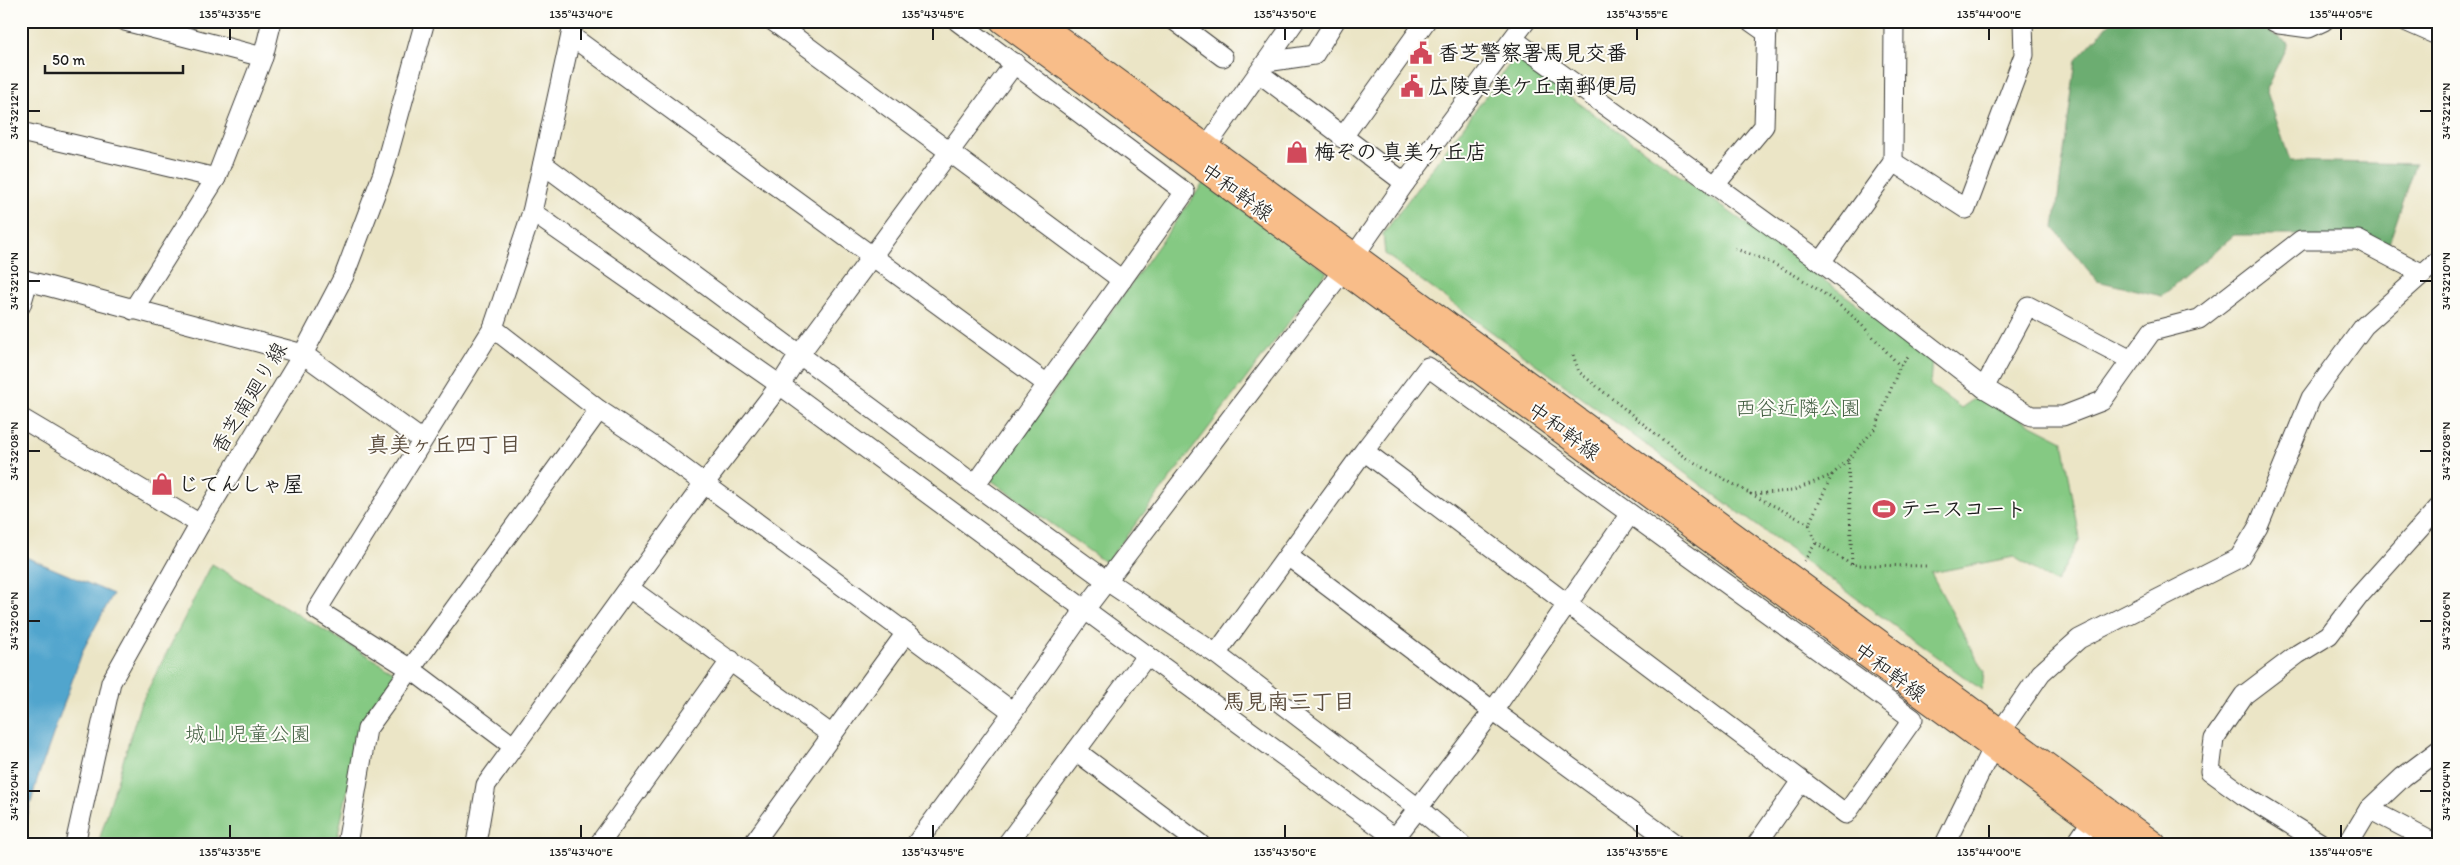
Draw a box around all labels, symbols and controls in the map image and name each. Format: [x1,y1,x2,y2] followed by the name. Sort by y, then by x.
[199,7,261,21] text: 135°43'35"E
[549,7,613,21] text: 135°43'40"E
[902,7,965,21] text: 135°43'45"E
[1254,7,1317,21] text: 135°43'50"E
[1606,7,1668,21] text: 135°43'55"E
[1957,7,2022,21] text: 135°44'00"E
[2309,7,2373,21] text: 135°44'05"E
[1408,40,1434,66] public building icon: 香芝警察署馬見交番
[1438,40,1627,65] place label: 香芝警察署馬見交番
[45,42,182,74] scale bar
[52,51,85,69] text: 50 m
[1399,73,1425,99] public building icon: 広陵真美ケ丘南郵便局
[1428,73,1638,98] place label: 広陵真美ケ丘南郵便局
[7,83,21,139] text: 34°32'12"N
[2439,83,2453,139] text: 34°32'12"N
[1284,139,1310,165] shop icon: 梅ぞの 真美ケ丘店
[1314,139,1487,164] place label: 梅ぞの 真美ケ丘店
[1196,157,1279,226] street label: 中和幹線
[7,252,21,310] text: 34°32'10"N
[2439,252,2453,310] text: 34°32'10"N
[205,337,292,458] street label: 香芝南廻り線
[1735,395,1861,420] park label: 西谷近隣公園
[1523,396,1606,465] street label: 中和幹線
[7,422,21,480] text: 34°32'08"N
[2439,422,2453,480] text: 34°32'08"N
[367,431,521,458] district label: 真美ヶ丘四丁目
[149,471,175,497] shop icon: じてんしゃ屋
[178,471,304,496] place label: じてんしゃ屋
[1871,496,1897,522] sports icon: テニスコート
[1900,496,2026,521] place label: テニスコート
[7,592,21,650] text: 34°32'06"N
[2439,592,2453,650] text: 34°32'06"N
[1849,636,1931,707] street label: 中和幹線
[1223,688,1355,715] district label: 馬見南三丁目
[185,721,311,746] park label: 城山児童公園
[7,761,21,821] text: 34°32'04"N
[2439,761,2453,821] text: 34°32'04"N
[199,845,261,859] text: 135°43'35"E
[549,845,613,859] text: 135°43'40"E
[902,845,965,859] text: 135°43'45"E
[1254,845,1317,859] text: 135°43'50"E
[1606,845,1668,859] text: 135°43'55"E
[1957,845,2022,859] text: 135°44'00"E
[2309,845,2373,859] text: 135°44'05"E

